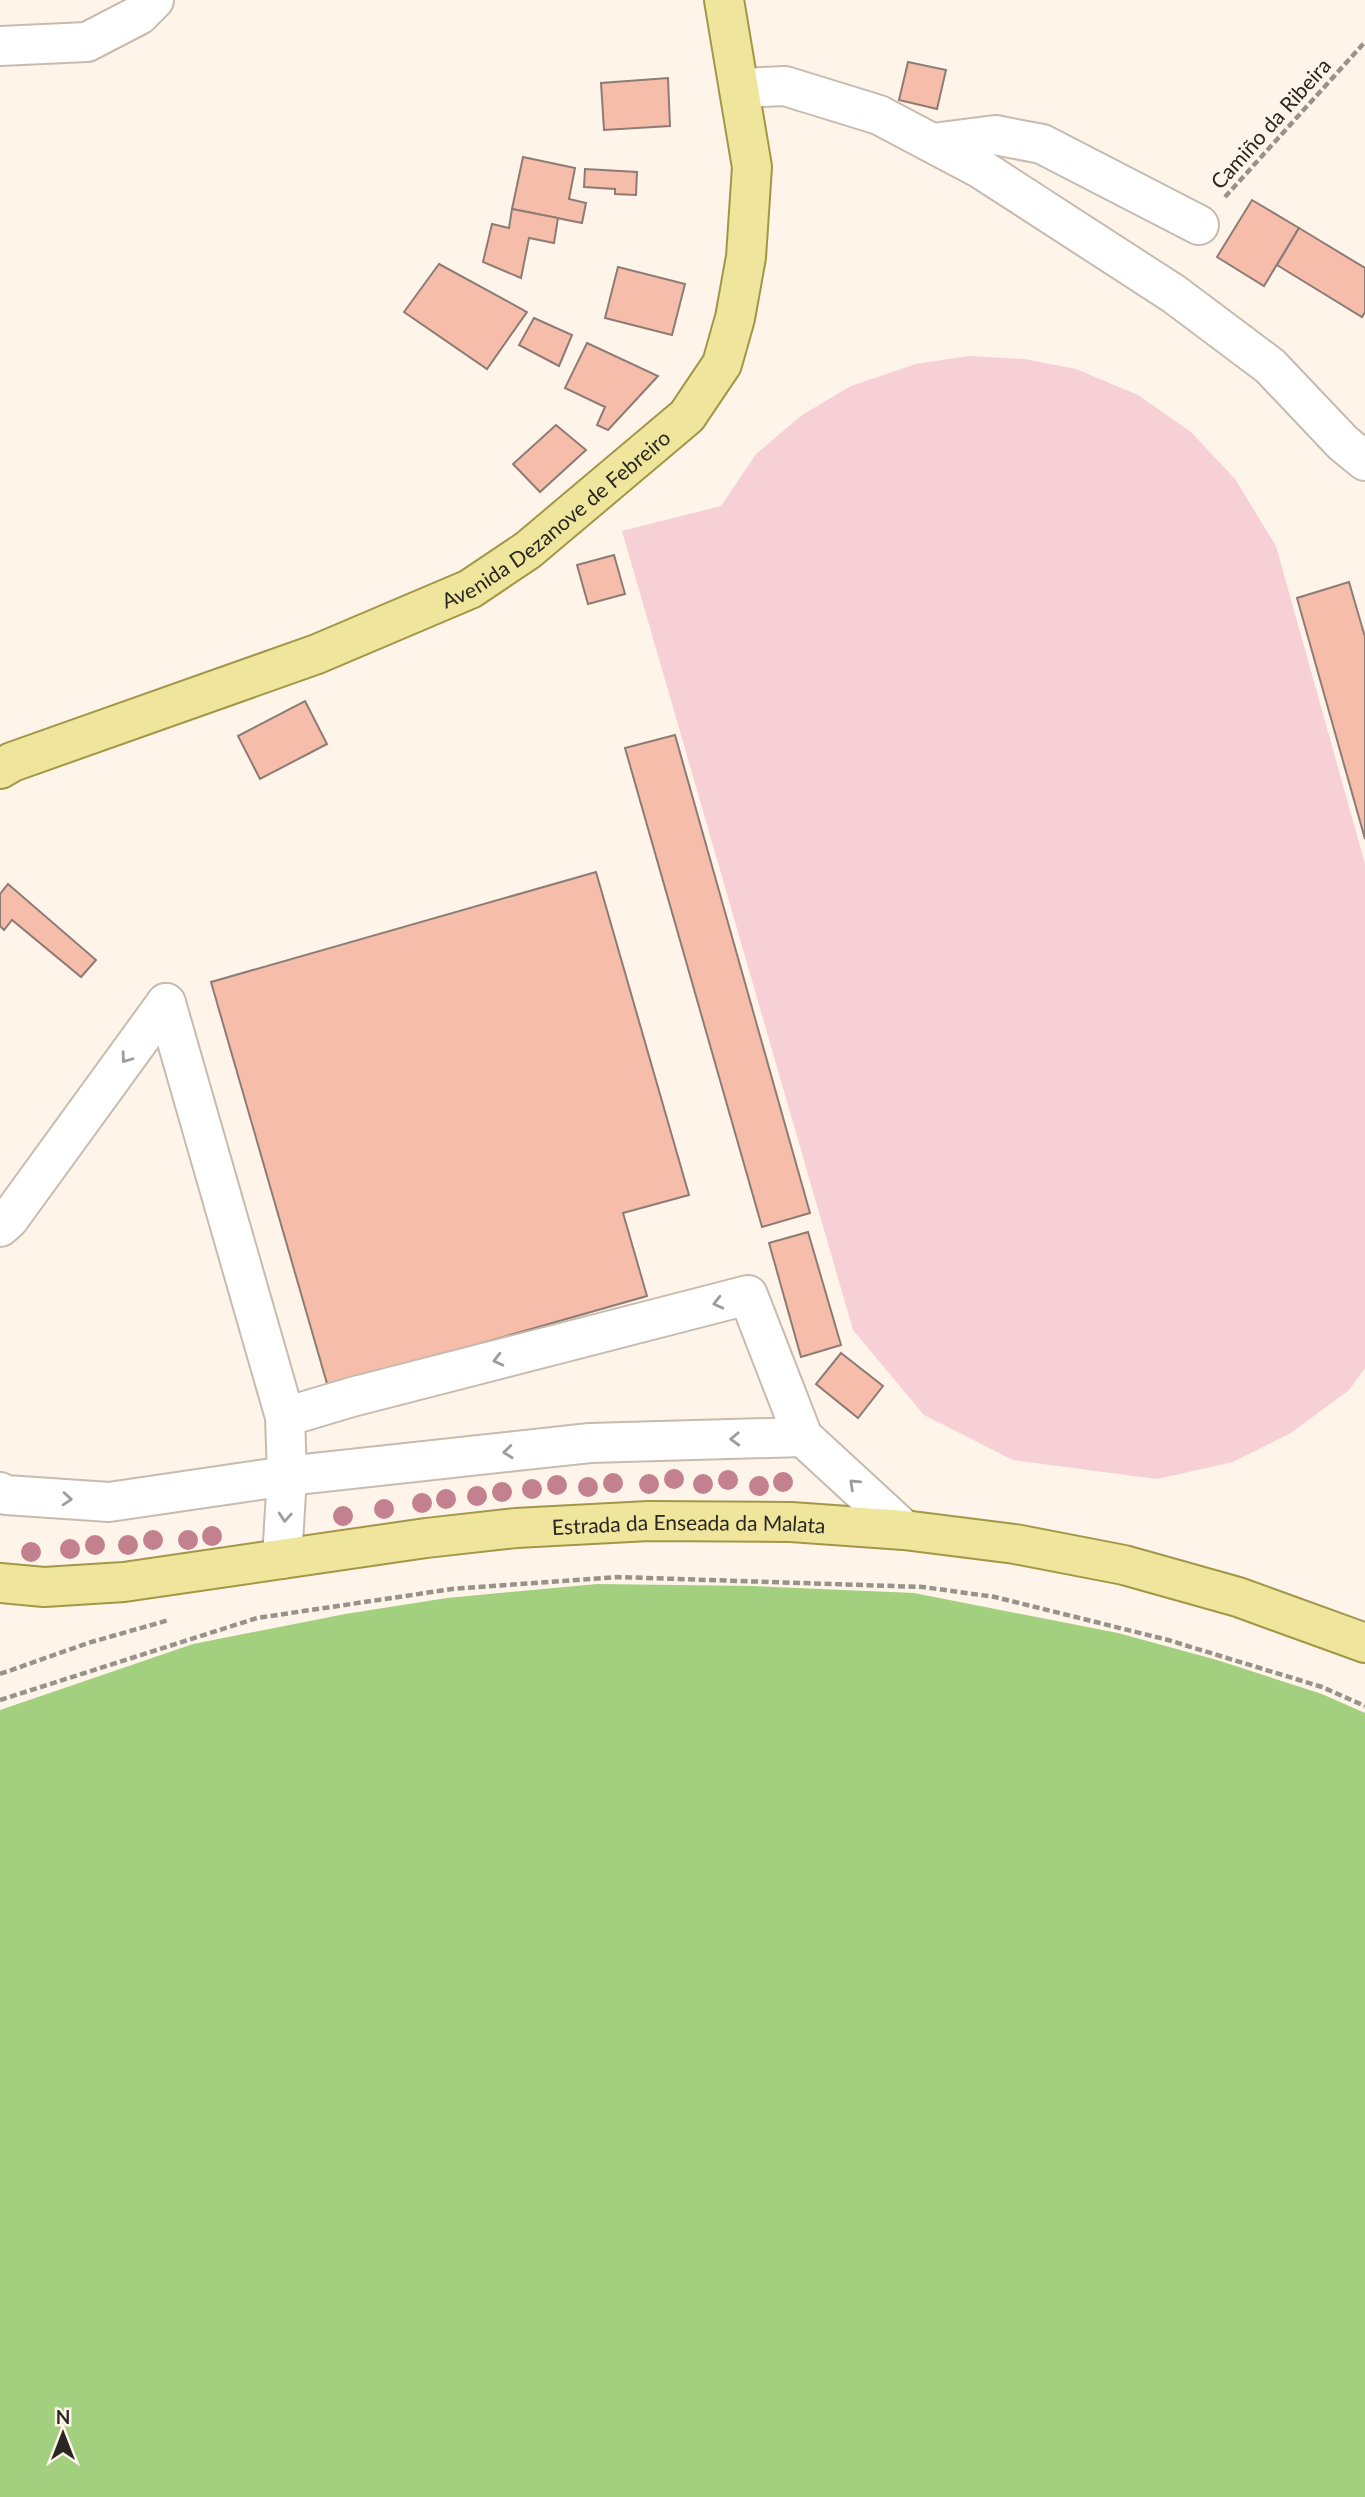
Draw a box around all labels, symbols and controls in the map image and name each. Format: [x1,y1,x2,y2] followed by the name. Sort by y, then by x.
[1205,53,1335,193] street label: Camiño da Ribeira
[437,424,675,612] street label: Avenida Dezanove de Febreiro
[122,1050,134,1063] one-way arrow
[712,1295,724,1309] one-way arrow
[492,1351,504,1366] one-way arrow
[729,1431,740,1446] one-way arrow
[502,1444,514,1459] one-way arrow
[849,1479,862,1492] one-way arrow
[62,1491,73,1506] one-way arrow
[551,1508,827,1539] street label: Estrada da Enseada da Malata
[277,1512,292,1523] one-way arrow
[28,2399,98,2469] north arrow
[56,2405,70,2428] text: N

